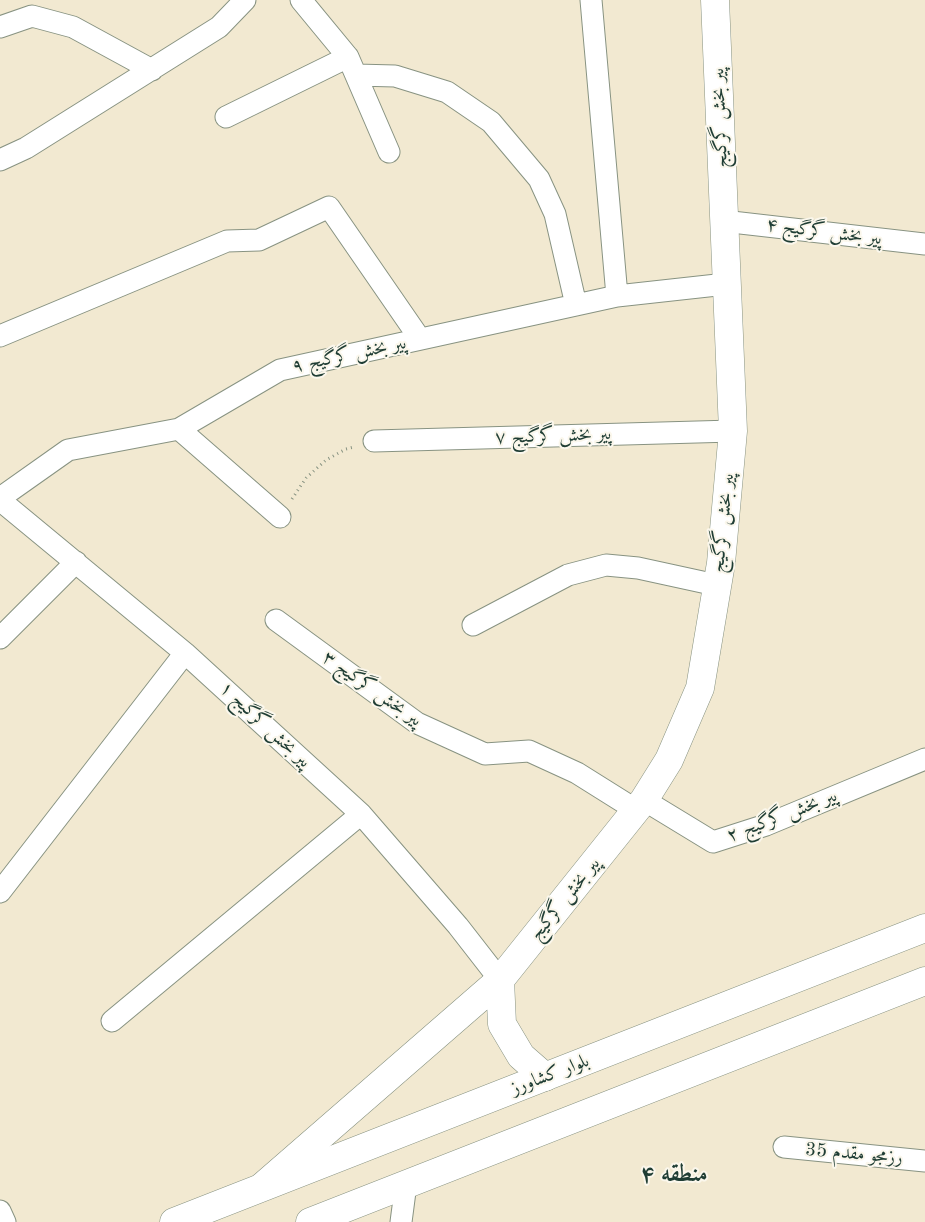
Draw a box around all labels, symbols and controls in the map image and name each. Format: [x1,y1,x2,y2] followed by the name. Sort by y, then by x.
[707,68,733,168] street label: پیر بخش گرگیج
[765,214,883,250] street label: پیر بخش گرگیج ۴
[290,332,408,378] street label: پیر بخش گرگیج ۹
[494,423,612,449] street label: پیر بخش گرگیج ۷
[706,472,740,574] street label: پیر بخش گرگیج
[318,646,426,732] street label: پیر بخش گرگیج ۳
[215,677,315,773] street label: پیر بخش گرگیج ۱
[724,785,840,847] street label: پیر بخش گرگیج ۲
[525,853,605,945] street label: پیر بخش گرگیج
[508,1050,592,1100] street label: بلوار کشاورز
[804,1138,904,1170] street label: رزمجو مقدم 35
[640,1161,708,1189] district label: منطقه ۴

